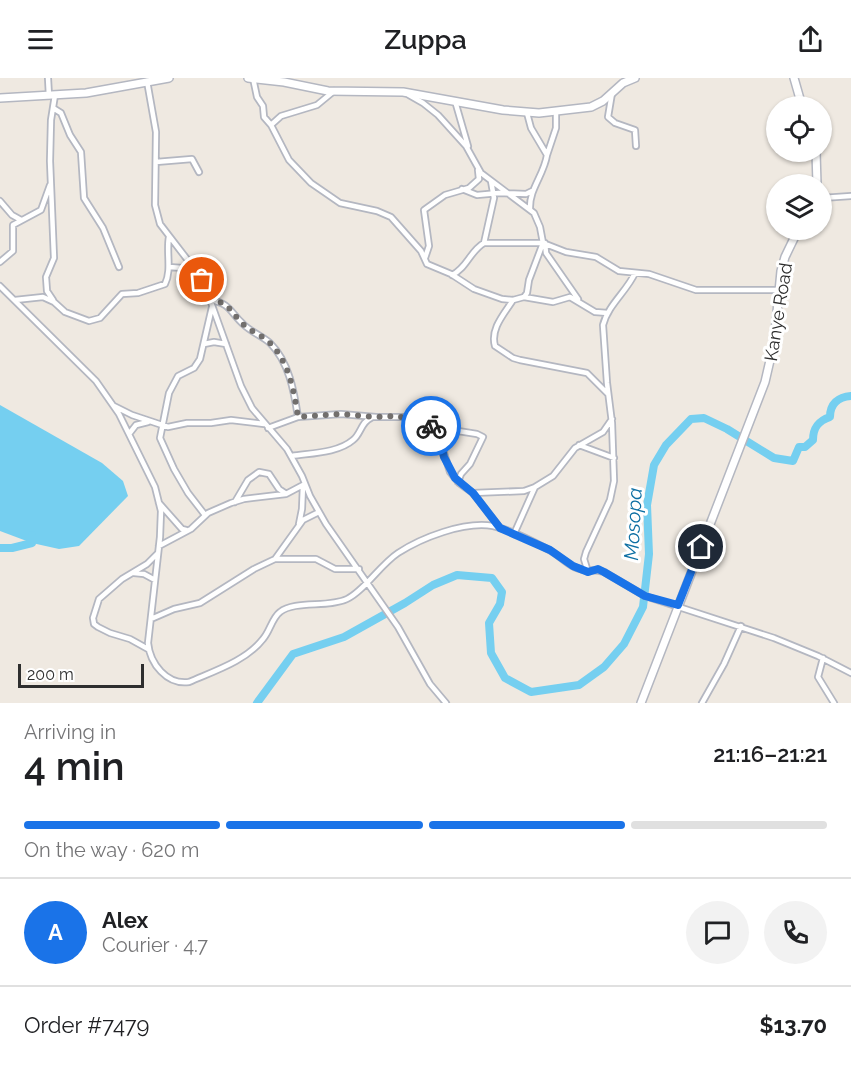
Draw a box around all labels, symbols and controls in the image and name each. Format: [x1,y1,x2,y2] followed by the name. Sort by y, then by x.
[24,23,57,56] icon: menu
[794,23,827,56] icon: share
[384,24,467,55] text: Zuppa
[766,96,832,240] map controls
[766,96,832,162] button: locate
[766,174,832,240] button: layers
[176,254,227,305] pin
[760,261,796,363] street label: Kanye Road
[185,263,218,296] icon: bag
[401,396,461,456] courier
[415,410,448,443] icon: bike
[619,487,647,561] water label: Mosopa
[675,521,726,572] pin
[684,530,717,563] icon: home
[18,661,144,688] scale bar
[27,665,74,684] text: 200 m
[24,720,116,744] text: Arriving in
[713,741,827,767] text: 21:16–21:21
[24,743,125,789] text: 4 min
[24,838,199,862] text: On the way · 620 m
[686,901,749,964] button: chat
[764,901,827,964] button: phone
[102,907,148,933] text: Alex
[48,919,63,945] text: A
[102,933,208,957] text: Courier · 4.7
[24,1012,149,1038] text: Order #7479
[760,1012,827,1038] text: $13.70

